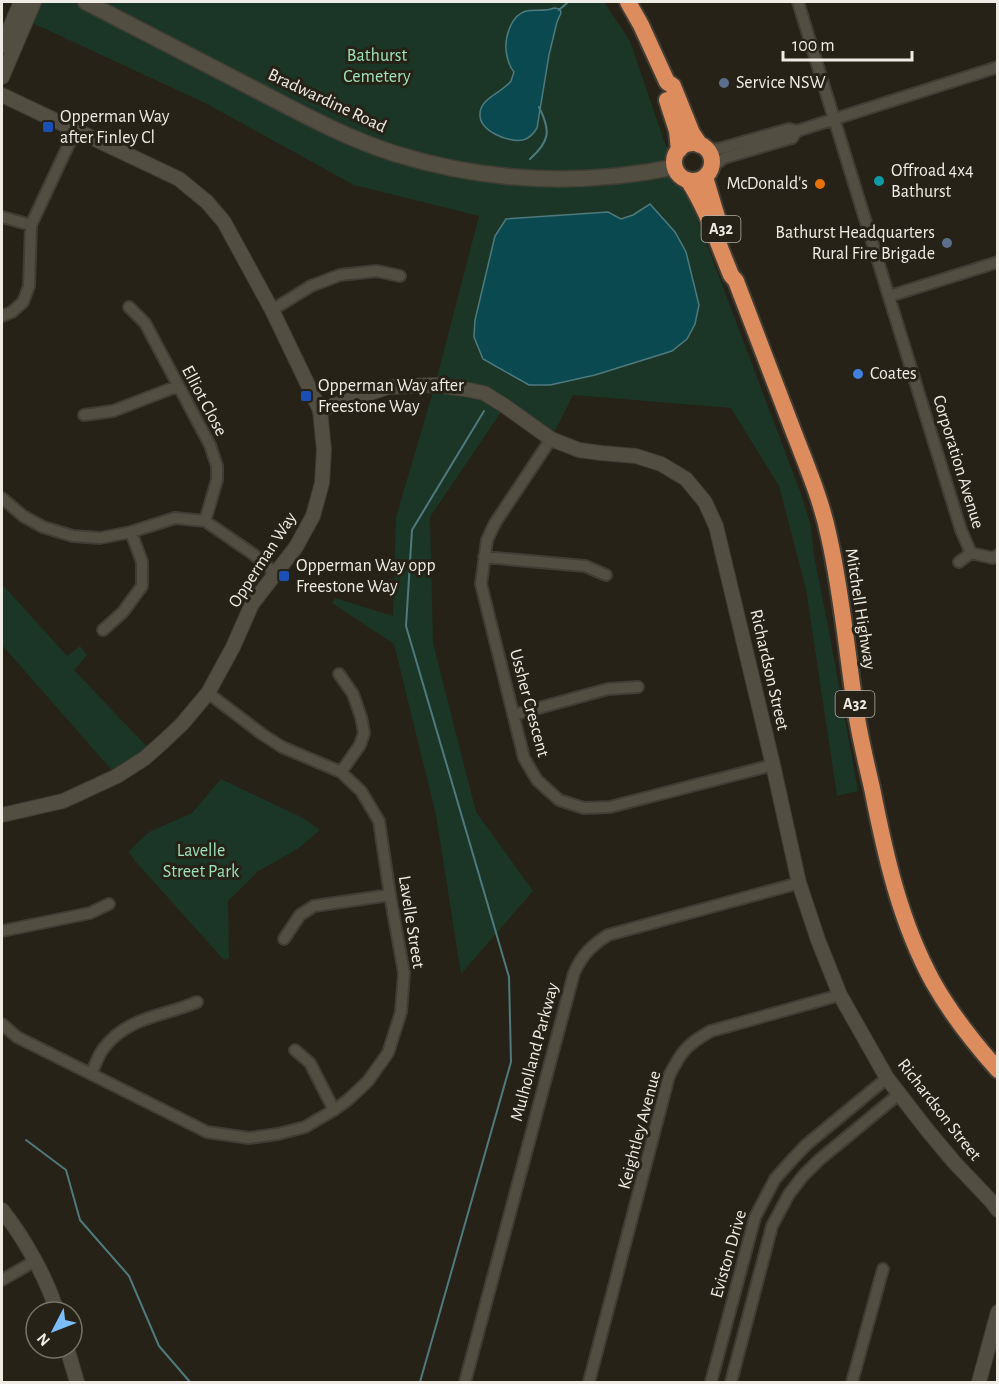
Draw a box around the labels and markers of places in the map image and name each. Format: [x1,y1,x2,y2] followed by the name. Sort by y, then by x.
[736,74,826,92] place label: Service NSW
[717,76,731,90] marker: Service NSW
[60,108,170,147] place label: Opperman Way after Finley Cl
[41,120,55,134] marker: Opperman Way after Finley Cl
[891,162,974,201] place label: Offroad 4x4 Bathurst
[872,174,886,188] marker: Offroad 4x4 Bathurst
[726,175,808,193] place label: McDonald's
[813,177,827,191] marker: McDonald's
[775,224,935,263] place label: Bathurst Headquarters Rural Fire Brigade
[940,236,954,250] marker: Bathurst Headquarters Rural Fire Brigade
[870,365,917,383] place label: Coates
[851,367,865,381] marker: Coates
[318,377,464,416] place label: Opperman Way after Freestone Way
[299,389,313,403] marker: Opperman Way after Freestone Way
[296,557,436,596] place label: Opperman Way opp Freestone Way
[277,569,291,583] marker: Opperman Way opp Freestone Way

